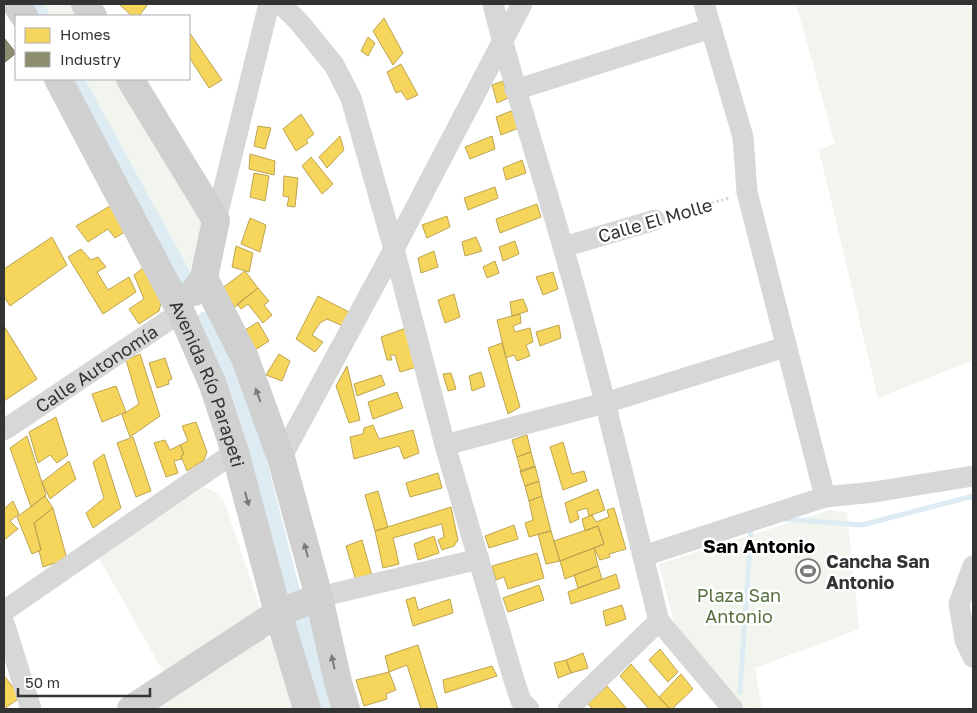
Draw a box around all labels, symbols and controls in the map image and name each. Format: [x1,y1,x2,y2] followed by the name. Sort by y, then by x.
[15,15,190,80] legend
[60,25,110,43] text: Homes
[60,50,121,68] text: Industry
[595,193,715,247] street label: Calle El Molle
[166,296,250,469] street label: Avenida Río Parapeti
[31,320,162,417] street label: Calle Autonomía
[254,387,262,402] one-way arrow
[244,492,252,507] one-way arrow
[703,534,815,557] district label: San Antonio
[302,543,310,558] one-way arrow
[826,550,930,593] place label: Cancha San Antonio
[795,558,821,584] sports icon: Cancha San Antonio
[697,584,781,627] park label: Plaza San Antonio
[329,655,337,670] one-way arrow
[18,666,150,698] scale bar
[25,673,60,691] text: 50 m

